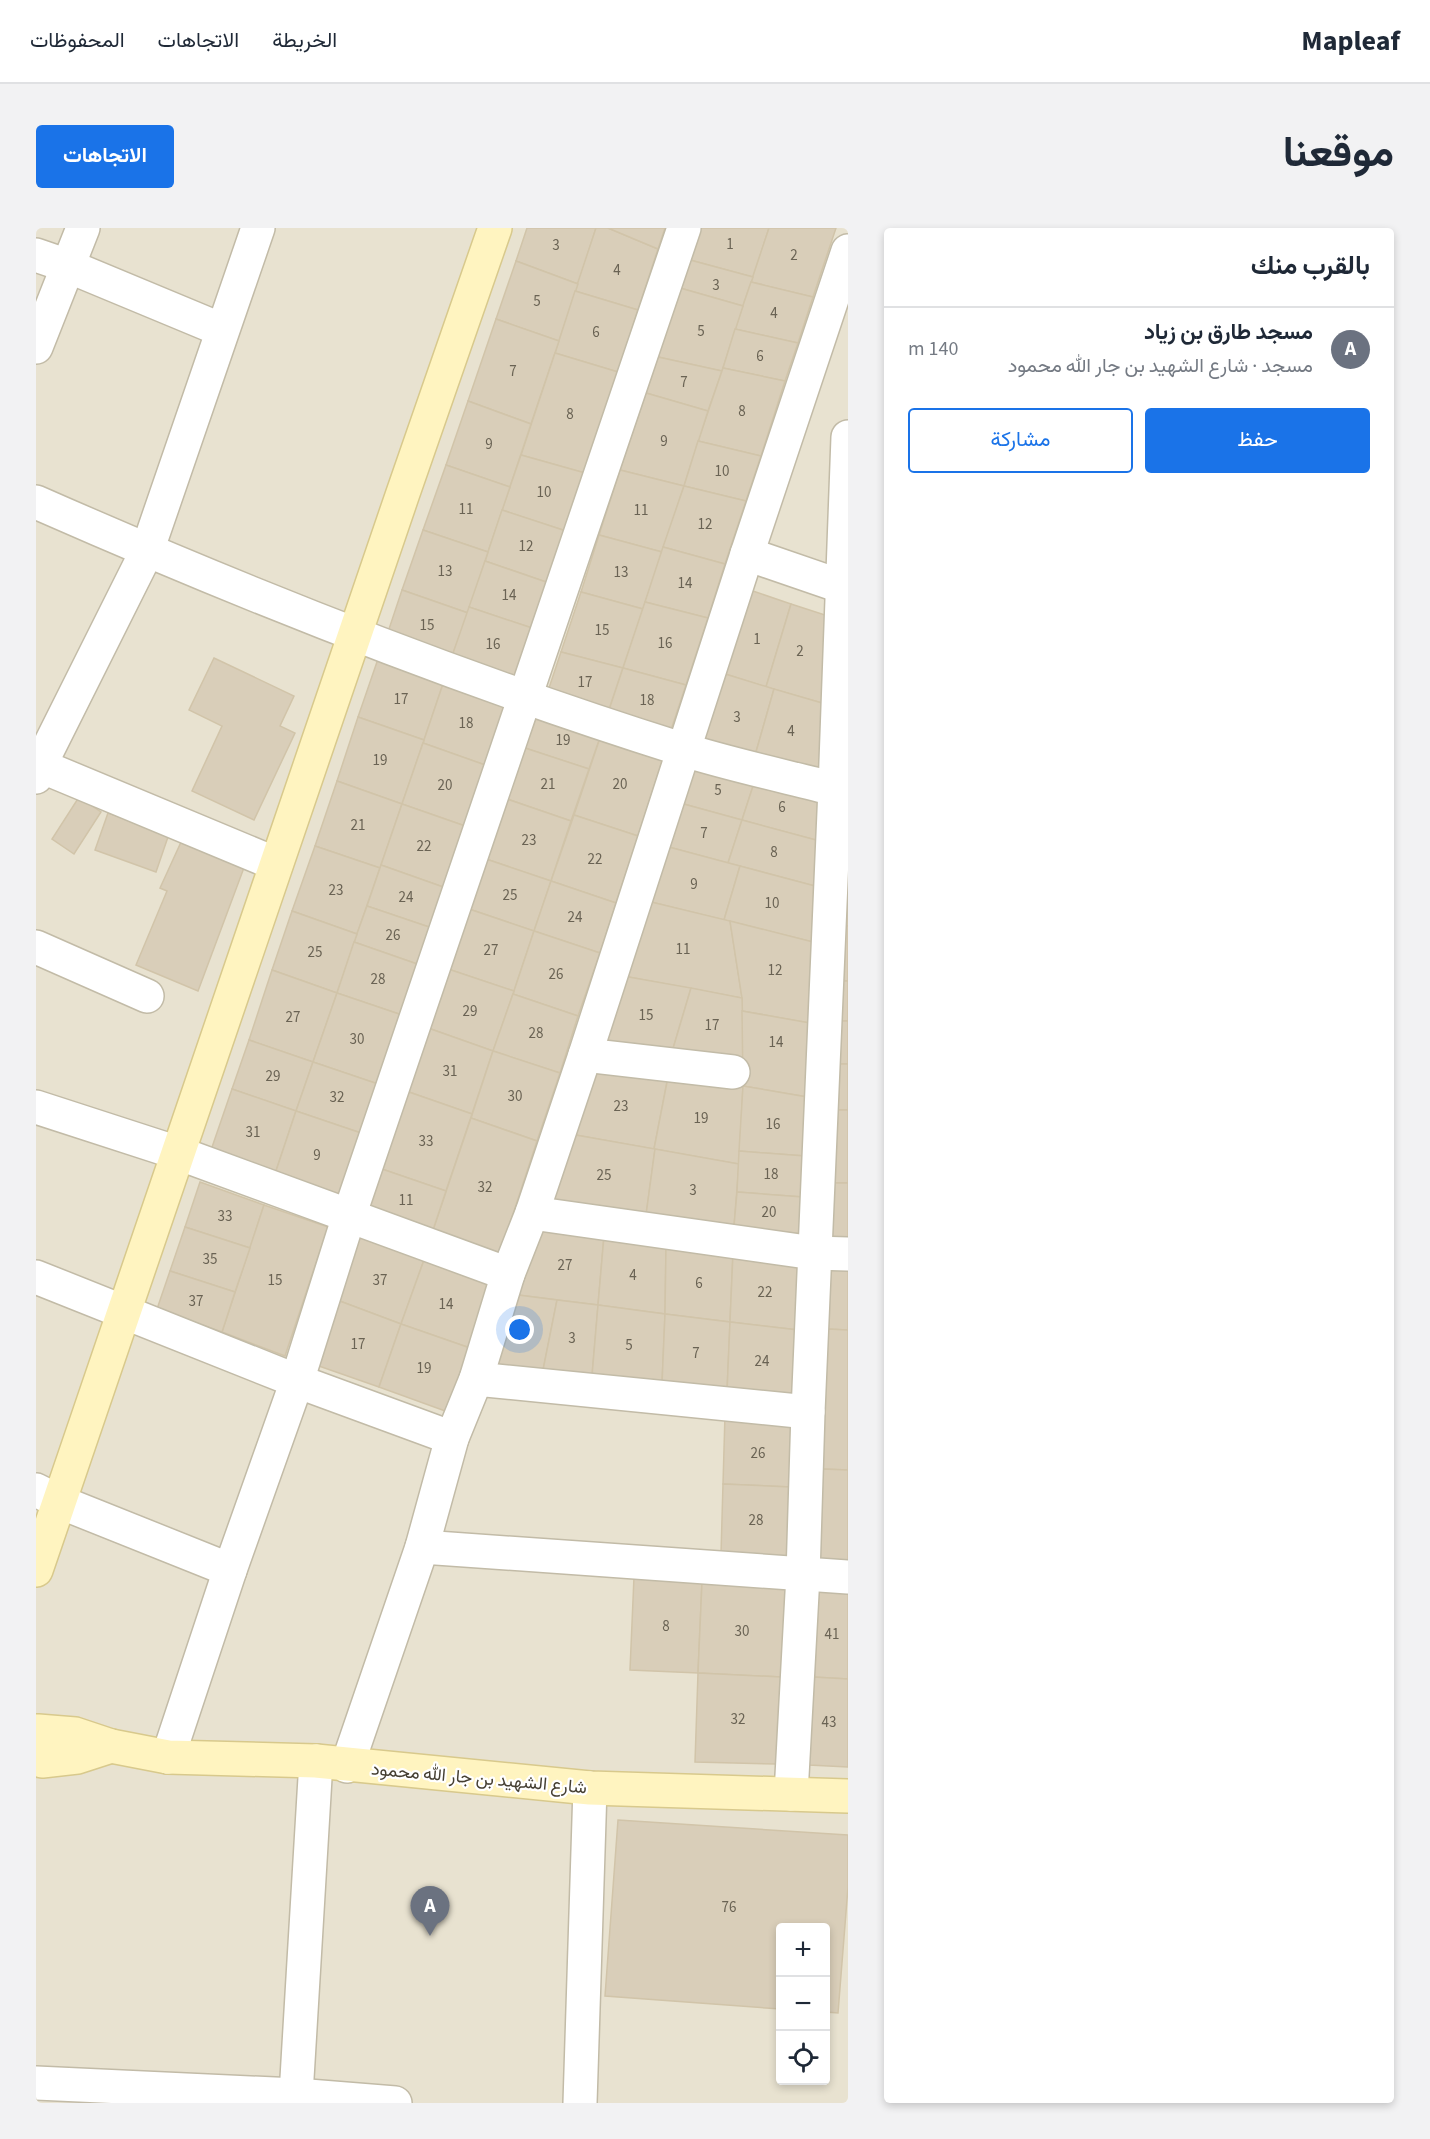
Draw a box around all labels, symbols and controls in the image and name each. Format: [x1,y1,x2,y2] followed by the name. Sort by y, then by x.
[1301,21,1400,61] text: Mapleaf
[30,25,125,55] text: المحفوظات
[158,25,239,55] text: الاتجاهات
[272,25,337,55] text: الخريطة
[1283,123,1394,183] text: موقعنا
[36,125,174,188] button: الاتجاهات
[726,234,734,255] house number: 1
[552,235,560,256] house number: 3
[790,245,798,266] house number: 2
[1251,247,1370,284] text: بالقرب منك
[613,260,621,281] house number: 4
[712,275,720,296] house number: 3
[533,291,541,312] house number: 5
[770,303,778,324] house number: 4
[1144,316,1313,348] text: مسجد طارق بن زياد
[697,321,705,342] house number: 5
[592,322,600,343] house number: 6
[908,335,958,363] text: 140 m
[1345,335,1356,363] text: A
[756,346,764,367] house number: 6
[1008,352,1313,380] text: مسجد · شارع الشهيد بن جار الله محمود
[509,361,517,382] house number: 7
[680,372,688,393] house number: 7
[738,401,746,422] house number: 8
[566,404,574,425] house number: 8
[908,408,1133,473] button: مشاركة
[1145,408,1370,473] button: حفظ
[660,431,668,452] house number: 9
[485,434,493,455] house number: 9
[715,461,729,482] house number: 10
[537,482,551,503] house number: 10
[459,499,473,520] house number: 11
[634,500,648,521] house number: 11
[698,514,712,535] house number: 12
[519,536,533,557] house number: 12
[438,561,452,582] house number: 13
[614,562,628,583] house number: 13
[678,573,693,594] house number: 14
[502,585,517,606] house number: 14
[420,615,434,636] house number: 15
[595,620,609,641] house number: 15
[753,629,761,650] house number: 1
[658,633,672,654] house number: 16
[486,634,500,655] house number: 16
[796,641,804,662] house number: 2
[578,672,592,693] house number: 17
[394,689,408,710] house number: 17
[640,690,654,711] house number: 18
[733,707,741,728] house number: 3
[459,713,473,734] house number: 18
[787,721,795,742] house number: 4
[556,730,570,751] house number: 19
[373,750,387,771] house number: 19
[541,774,555,795] house number: 21
[613,774,627,795] house number: 20
[438,775,452,796] house number: 20
[714,780,722,801] house number: 5
[778,797,786,818] house number: 6
[351,815,365,836] house number: 21
[700,823,708,844] house number: 7
[522,830,536,851] house number: 23
[417,836,431,857] house number: 22
[770,842,778,863] house number: 8
[588,849,602,870] house number: 22
[690,874,698,895] house number: 9
[329,880,343,901] house number: 23
[503,885,517,906] house number: 25
[399,887,414,908] house number: 24
[765,893,779,914] house number: 10
[568,907,583,928] house number: 24
[386,925,400,946] house number: 26
[676,939,690,960] house number: 11
[484,940,498,961] house number: 27
[308,942,322,963] house number: 25
[768,960,782,981] house number: 12
[549,964,563,985] house number: 26
[371,969,385,990] house number: 28
[463,1001,477,1022] house number: 29
[639,1005,653,1026] house number: 15
[286,1007,300,1028] house number: 27
[705,1015,719,1036] house number: 17
[529,1023,543,1044] house number: 28
[350,1029,364,1050] house number: 30
[769,1032,784,1053] house number: 14
[443,1061,457,1082] house number: 31
[266,1066,280,1087] house number: 29
[508,1086,522,1107] house number: 30
[330,1087,344,1108] house number: 32
[614,1096,628,1117] house number: 23
[694,1108,708,1129] house number: 19
[766,1114,780,1135] house number: 16
[246,1122,260,1143] house number: 31
[419,1131,433,1152] house number: 33
[313,1145,321,1166] house number: 9
[764,1164,778,1185] house number: 18
[597,1165,611,1186] house number: 25
[478,1177,492,1198] house number: 32
[689,1180,697,1201] house number: 3
[399,1190,413,1211] house number: 11
[762,1202,776,1223] house number: 20
[218,1206,232,1227] house number: 33
[203,1249,217,1270] house number: 35
[558,1255,572,1276] house number: 27
[629,1265,637,1286] house number: 4
[268,1270,282,1291] house number: 15
[373,1270,387,1291] house number: 37
[695,1273,703,1294] house number: 6
[758,1282,772,1303] house number: 22
[189,1291,203,1312] house number: 37
[439,1294,454,1315] house number: 14
[505,1315,534,1344] your location
[568,1328,576,1349] house number: 3
[351,1334,365,1355] house number: 17
[625,1335,633,1356] house number: 5
[692,1343,700,1364] house number: 7
[755,1351,770,1372] house number: 24
[417,1358,431,1379] house number: 19
[751,1443,765,1464] house number: 26
[749,1510,763,1531] house number: 28
[662,1616,670,1637] house number: 8
[735,1621,749,1642] house number: 30
[825,1624,839,1645] house number: 41
[731,1709,745,1730] house number: 32
[822,1712,836,1733] house number: 43
[370,1757,588,1800] street label: شارع الشهيد بن جار الله محمود
[410,1886,450,1936] pin: A
[722,1897,736,1918] house number: 76
[776,1923,830,2085] map controls
[776,1923,830,1977] button: +
[776,1977,830,2031] button: −
[776,2031,830,2085] button: locate

